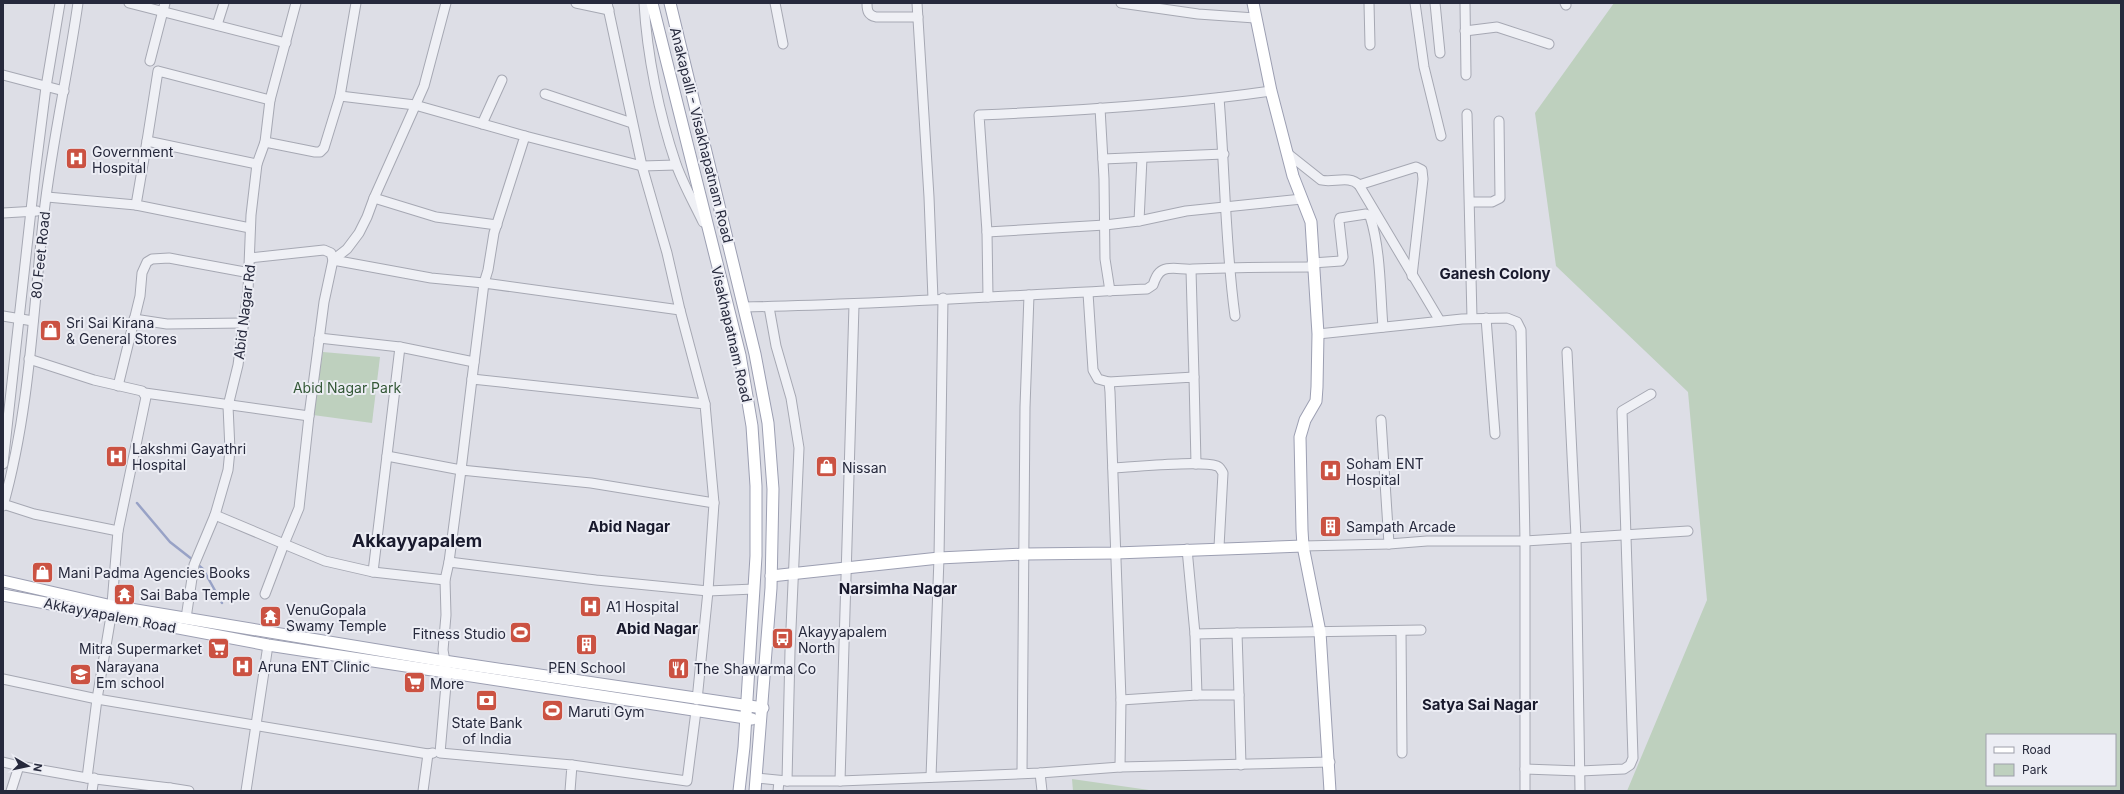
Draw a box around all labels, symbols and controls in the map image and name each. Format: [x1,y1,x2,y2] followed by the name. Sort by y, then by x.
[667,25,737,245] street label: Anakapalli - Visakhapatnam Road
[92,143,174,176] place label: Government Hospital
[63,146,89,172] hospital icon: Government Hospital
[27,210,53,300] street label: 80 Feet Road
[230,264,258,360] street label: Abid Nagar Rd
[708,264,756,404] street label: Visakhapatnam Road
[1439,264,1551,283] district label: Ganesh Colony
[66,314,177,347] place label: Sri Sai Kirana & General Stores
[38,317,64,343] shop icon: Sri Sai Kirana & General Stores
[293,379,401,396] park label: Abid Nagar Park
[132,440,246,473] place label: Lakshmi Gayathri Hospital
[104,443,130,469] hospital icon: Lakshmi Gayathri Hospital
[813,454,839,480] shop icon: Nissan
[1346,455,1424,488] place label: Soham ENT Hospital
[1317,458,1343,484] hospital icon: Soham ENT Hospital
[842,459,887,476] place label: Nissan
[1317,513,1343,539] building icon: Sampath Arcade
[588,517,670,536] district label: Abid Nagar
[1346,518,1456,535] place label: Sampath Arcade
[352,530,482,551] district label: Akkayyapalem
[30,559,56,585] shop icon: Mani Padma Agencies Books
[58,564,250,581] place label: Mani Padma Agencies Books
[839,579,957,598] district label: Narsimha Nagar
[111,581,137,607] temple icon: Sai Baba Temple
[140,586,250,603] place label: Sai Baba Temple
[577,593,603,619] hospital icon: A1 Hospital
[42,594,178,636] street label: Akkayyapalem Road
[606,598,679,615] place label: A1 Hospital
[286,601,387,634] place label: VenuGopala Swamy Temple
[258,604,284,630] temple icon: VenuGopala Swamy Temple
[616,619,698,638] district label: Abid Nagar
[508,620,534,646] sports icon: Fitness Studio
[798,623,887,656] place label: Akayyapalem North
[412,625,506,642] place label: Fitness Studio
[769,626,795,652] bus stop icon: Akayyapalem North
[574,632,600,658] building icon: PEN School
[205,635,231,661] supermarket icon: Mitra Supermarket
[79,640,202,657] place label: Mitra Supermarket
[230,653,256,679] hospital icon: Aruna ENT Clinic
[666,655,692,681] restaurant icon: The Shawarma Co
[96,658,164,691] place label: Narayana Em school
[258,658,370,675] place label: Aruna ENT Clinic
[548,659,626,676] place label: PEN School
[694,660,816,677] place label: The Shawarma Co
[67,661,93,687] school or university icon: Narayana Em school
[402,670,428,696] supermarket icon: More
[430,675,464,692] place label: More
[474,687,500,713] bank icon: State Bank of India
[1422,695,1538,714] district label: Satya Sai Nagar
[540,698,566,724] sports icon: Maruti Gym
[568,703,645,720] place label: Maruti Gym
[451,714,523,747] place label: State Bank of India
[1986,734,2116,786] legend
[2022,742,2051,757] text: Road
[8,746,48,786] north arrow
[30,762,45,773] text: N
[2022,762,2048,777] text: Park

